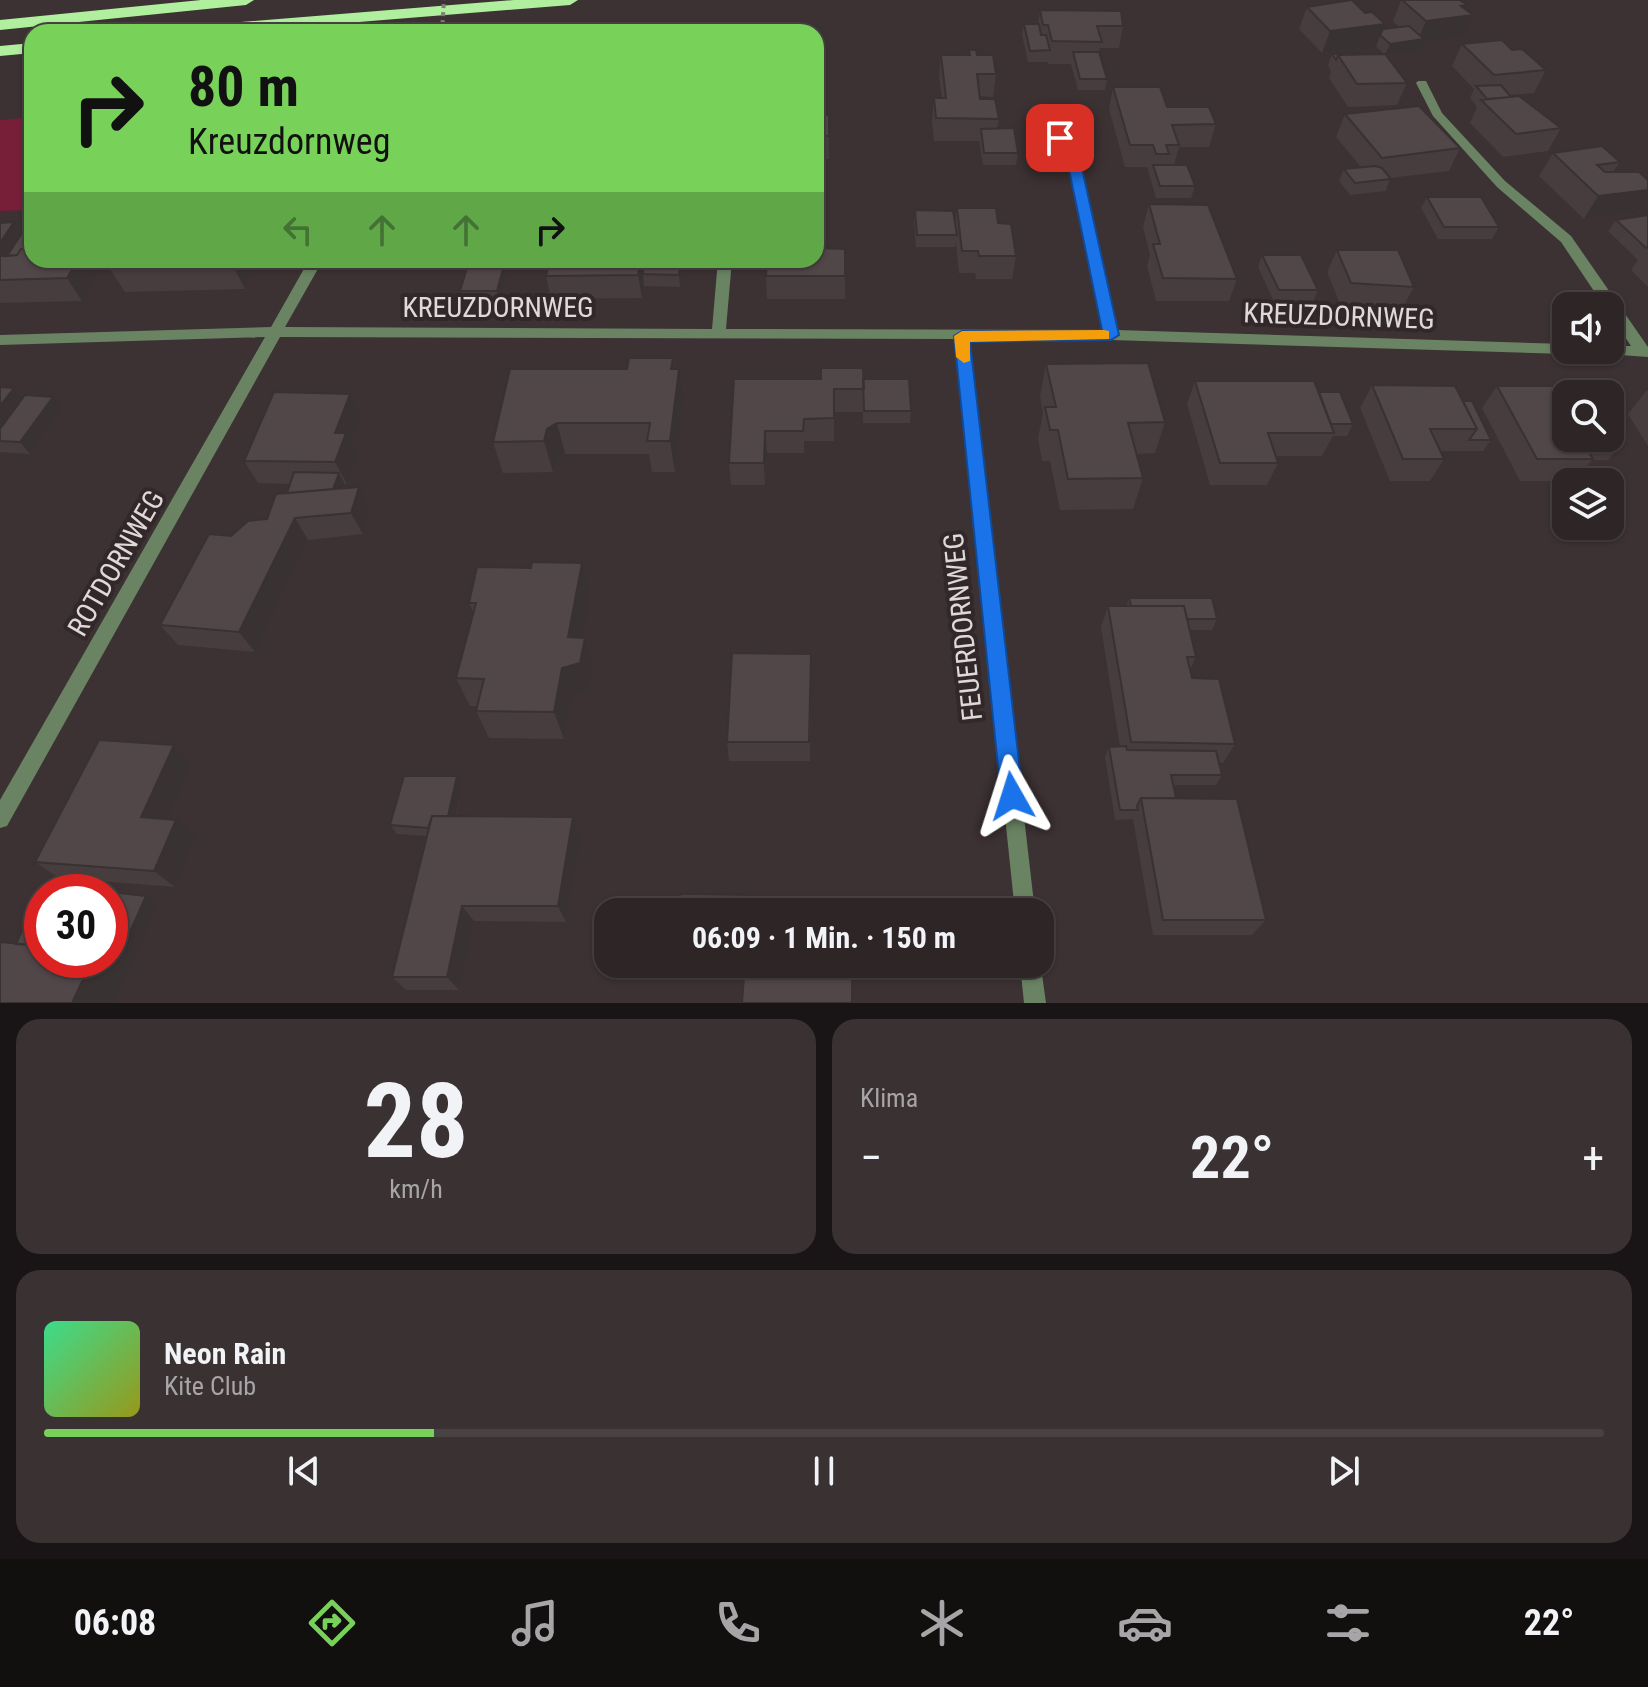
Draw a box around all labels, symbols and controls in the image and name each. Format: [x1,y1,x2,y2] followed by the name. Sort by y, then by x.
[188,54,299,120] text: 80 m
[56,56,160,160] icon: right
[1026,104,1094,172] pin
[1038,116,1082,160] icon: arrive
[188,121,390,163] text: Kreuzdornweg
[276,208,320,252] icon: left
[360,208,404,252] icon: ahead
[444,208,488,252] icon: ahead
[528,208,572,252] icon: right
[402,291,594,324] street label: KREUZDORNWEG
[1552,292,1624,540] map controls
[1552,292,1624,364] button: sound
[1243,296,1435,336] street label: KREUZDORNWEG
[1552,380,1624,452] button: search
[1552,468,1624,540] button: layers
[61,484,171,642] street label: ROTDORNWEG
[937,531,989,723] street label: FEUERDORNWEG
[970,754,1054,838] position arrow
[24,874,128,978] speed limit sign: 30
[692,920,956,955] text: 06:09 · 1 Min. · 150 m
[363,1061,469,1182] text: 28
[860,1083,918,1113] text: Klima
[1190,1122,1274,1193] text: 22°
[860,1132,882,1184] text: −
[1582,1132,1604,1184] text: +
[389,1174,443,1204] text: km/h
[164,1336,286,1371] text: Neon Rain
[164,1371,256,1401] text: Kite Club
[282,1449,326,1493] icon: previous
[802,1449,846,1493] icon: pause
[1322,1449,1366,1493] icon: next
[304,1595,360,1651] icon: directions
[507,1595,563,1651] icon: music
[710,1595,766,1651] icon: phone
[914,1595,970,1651] icon: climate
[1117,1595,1173,1651] icon: car
[1320,1595,1376,1651] icon: filters
[74,1602,156,1644] text: 06:08
[1524,1602,1574,1644] text: 22°

